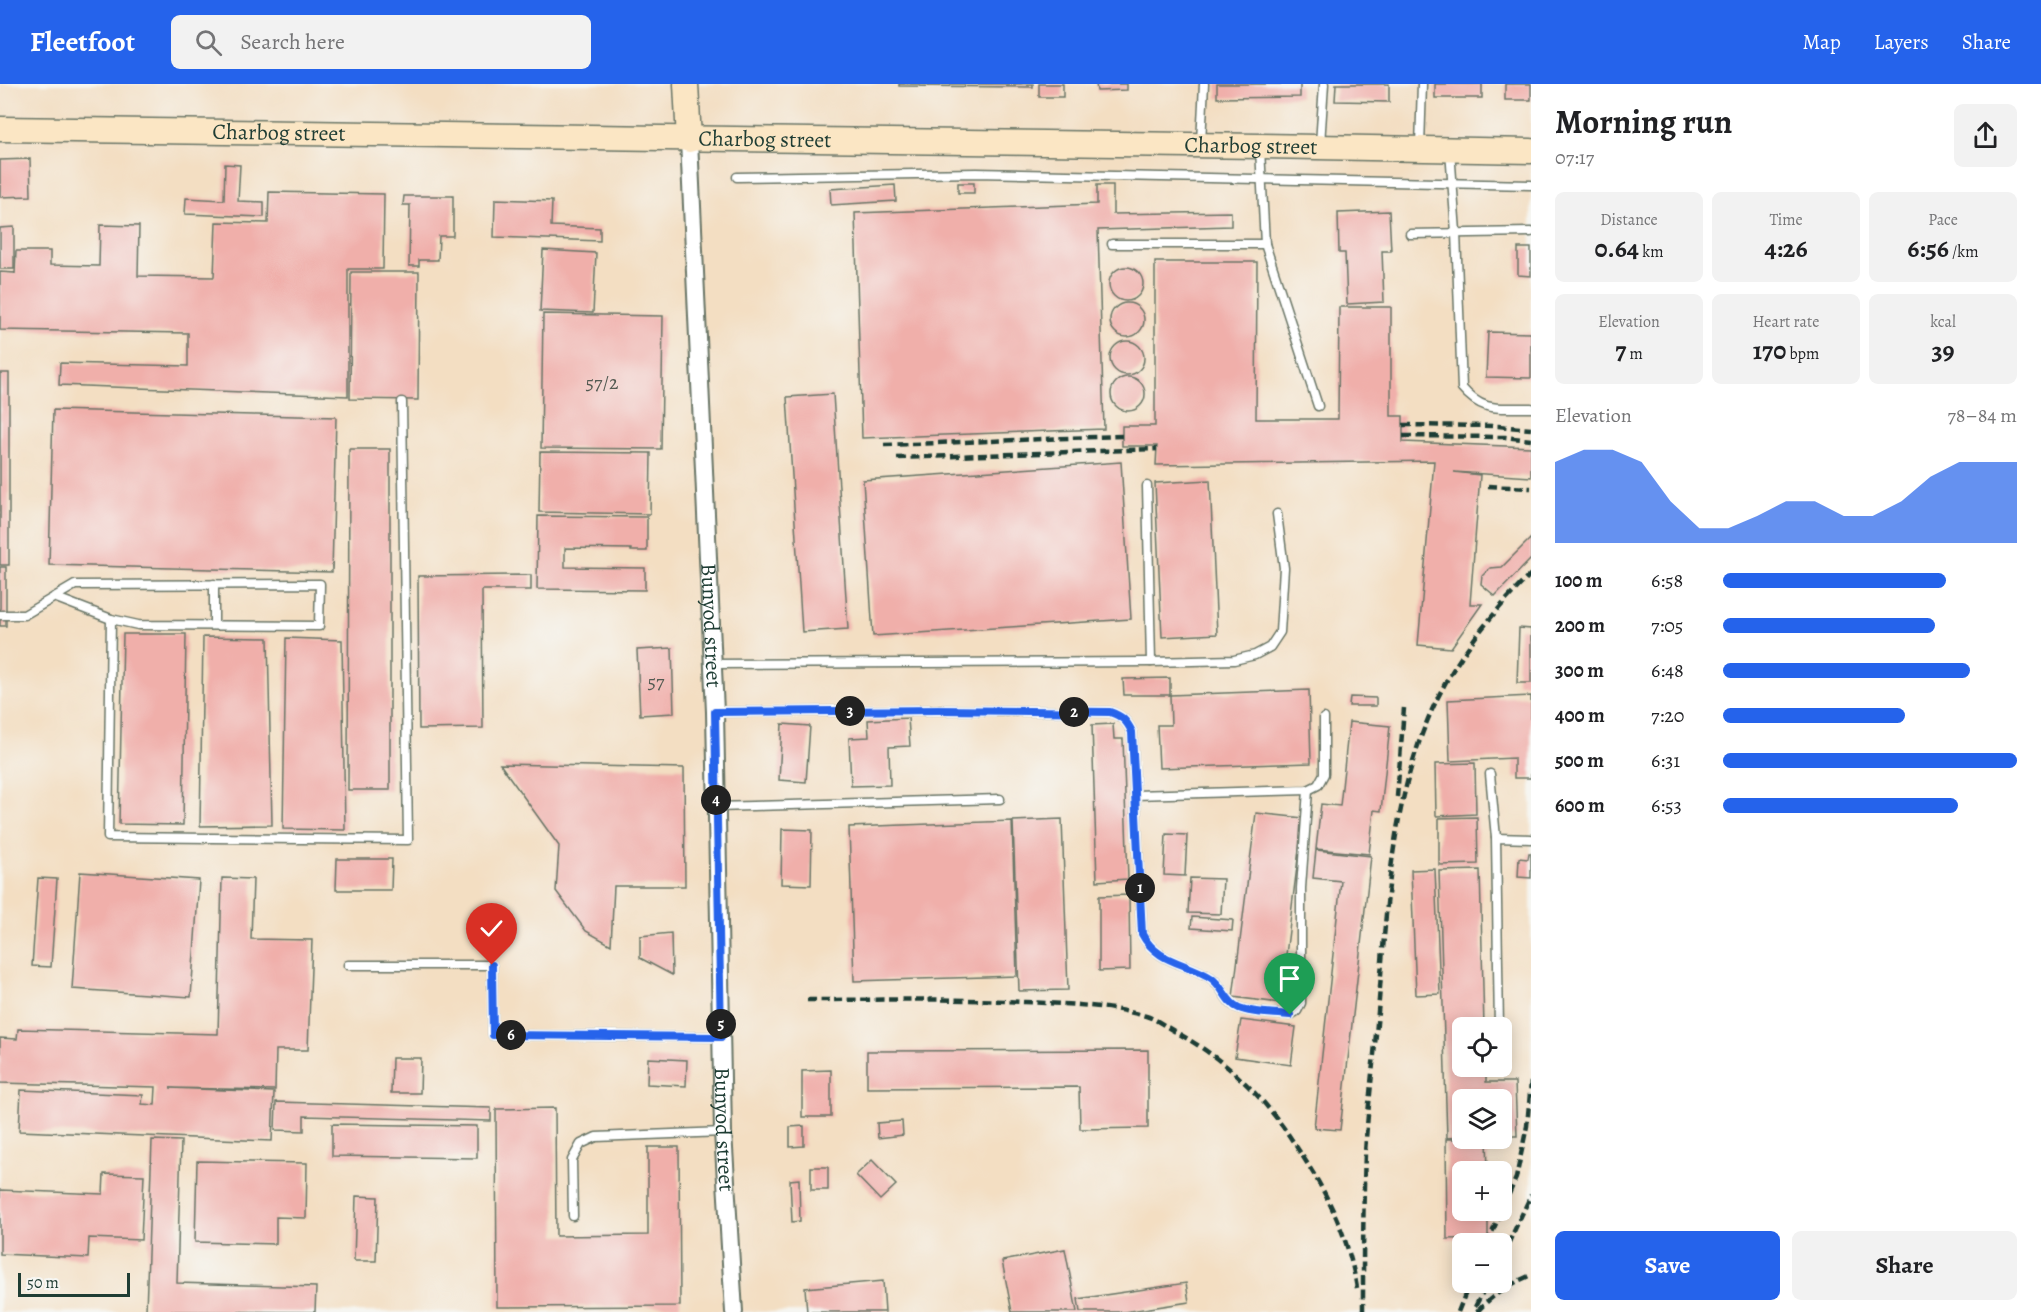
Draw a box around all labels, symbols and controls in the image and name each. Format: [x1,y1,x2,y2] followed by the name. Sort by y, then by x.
[171,15,591,69] search box
[30,23,135,61] text: Fleetfoot
[192,26,225,59] icon: search
[240,27,345,57] text: Search here
[1802,28,1841,56] text: Map
[1874,28,1929,56] text: Layers
[1962,28,2011,56] text: Share
[1555,99,1732,144] text: Morning run
[1954,104,2017,167] button: share
[212,117,346,149] street label: Charbog street
[698,123,832,155] street label: Charbog street
[1184,130,1318,162] street label: Charbog street
[1555,144,1594,171] text: 07:17
[1600,209,1658,231] text: Distance
[1769,209,1803,231] text: Time
[1928,209,1958,231] text: Pace
[1594,231,1639,266] text: 0.64
[1764,231,1808,266] text: 4:26
[1907,231,1949,266] text: 6:56
[1639,241,1664,263] text: km
[1949,241,1979,263] text: /km
[1598,311,1660,333] text: Elevation
[1753,311,1819,333] text: Heart rate
[1930,311,1956,333] text: kcal
[1615,333,1626,368] text: 7
[1753,333,1786,368] text: 170
[1931,333,1955,368] text: 39
[1626,343,1643,365] text: m
[1786,343,1819,365] text: bpm
[585,369,619,396] house number: 57/2
[1555,402,1632,429] text: Elevation
[1947,402,2017,429] text: 78–84 m
[693,563,729,688] street label: Bunyod street
[1555,567,1603,594] text: 100 m
[1651,567,1683,594] text: 6:58
[1555,612,1605,639] text: 200 m
[1651,612,1683,639] text: 7:05
[1555,657,1604,684] text: 300 m
[1651,657,1684,684] text: 6:48
[648,668,665,695] house number: 57
[835,696,865,726] pin: 3
[1059,697,1089,727] pin: 2
[847,700,853,722] text: 3
[1070,701,1078,723] text: 2
[1555,702,1605,729] text: 400 m
[1651,702,1684,729] text: 7:20
[1555,747,1604,774] text: 500 m
[1651,747,1680,774] text: 6:31
[701,785,731,815] pin: 4
[712,789,720,811] text: 4
[1555,792,1605,819] text: 600 m
[1651,792,1682,819] text: 6:53
[1125,873,1155,903] pin: 1
[1137,877,1143,899] text: 1
[466,903,517,965] pin
[475,912,508,945] icon: check
[1264,953,1315,1015] pin
[1273,962,1306,995] icon: arrive
[706,1009,736,1039] pin: 5
[718,1013,724,1035] text: 5
[1452,1017,1512,1293] map controls
[1452,1017,1512,1077] button: locate
[496,1020,526,1050] pin: 6
[507,1024,515,1046] text: 6
[707,1067,742,1192] street label: Bunyod street
[1452,1089,1512,1149] button: layers
[1452,1161,1512,1221] button: +
[1555,1231,1780,1300] button: Save
[1792,1231,2017,1300] button: Share
[1452,1233,1512,1293] button: −
[18,1270,130,1298] scale bar
[27,1272,59,1294] text: 50 m

